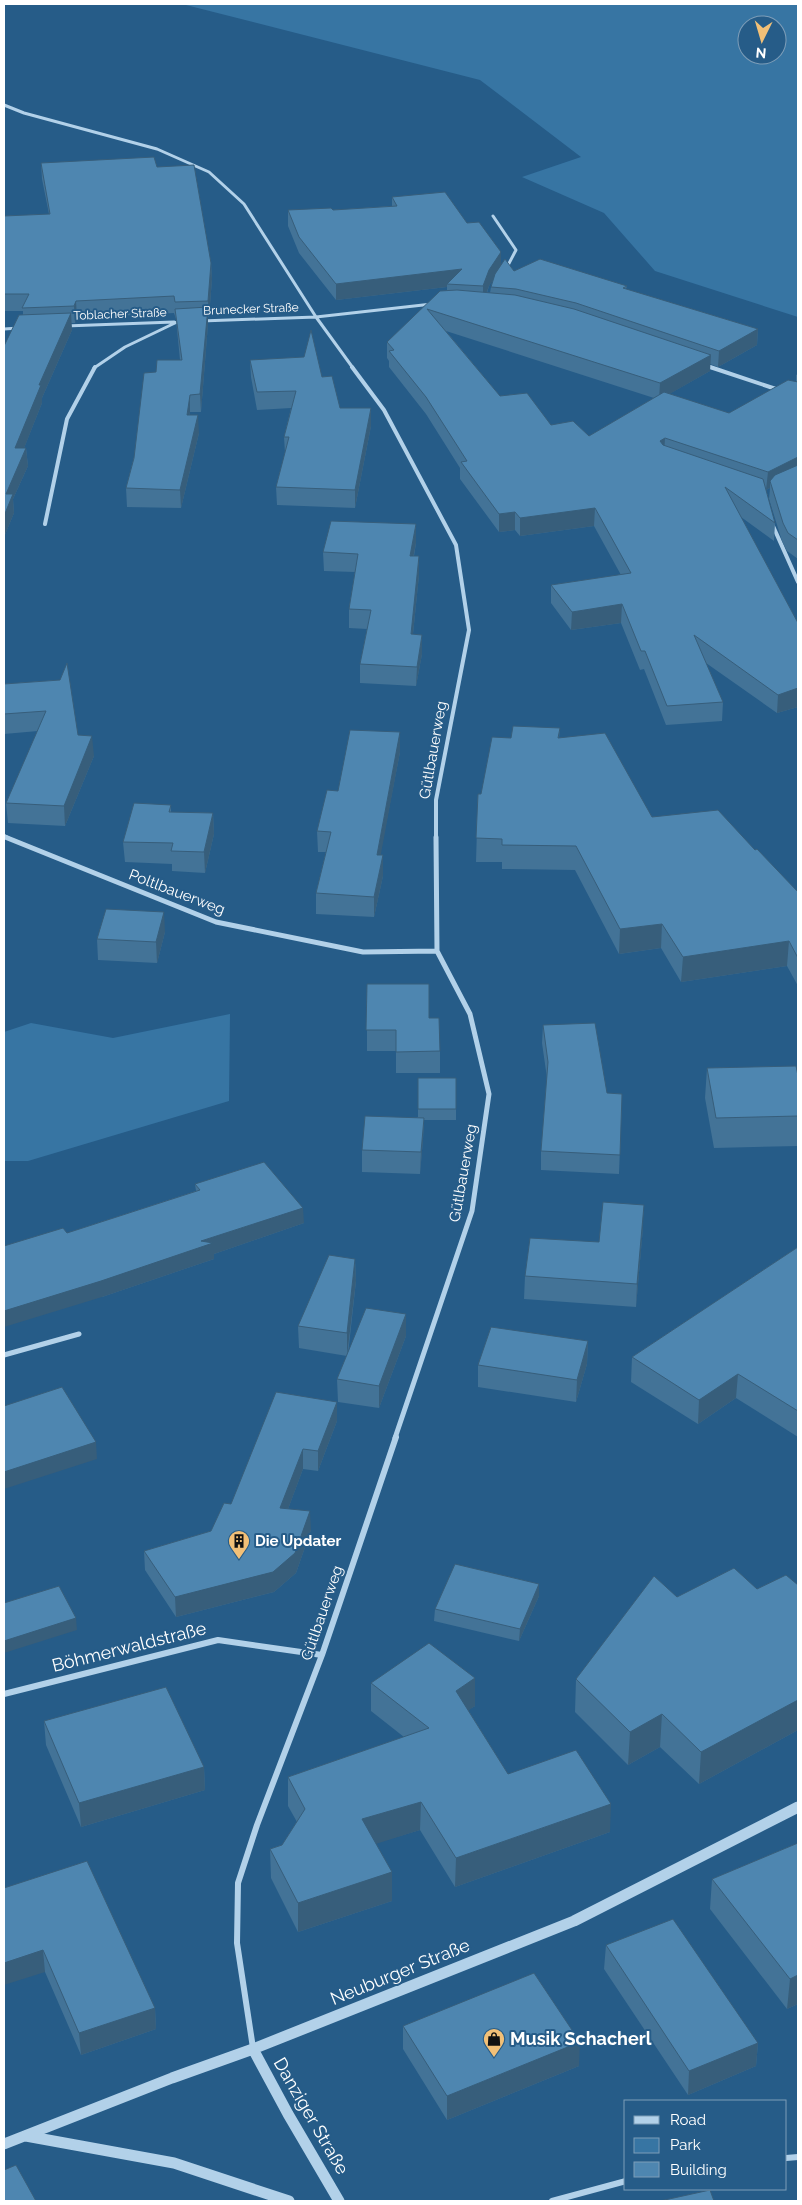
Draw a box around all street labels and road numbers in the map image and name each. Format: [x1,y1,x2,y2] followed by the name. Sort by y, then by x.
[203,300,299,318] street label: Brunecker Straße
[73,305,167,323] street label: Toblacher Straße
[416,700,450,800] street label: Gütlbauerweg
[126,865,228,919] street label: Poltlbauerweg
[446,1123,480,1223] street label: Gütlbauerweg
[297,1563,347,1663] street label: Gütlbauerweg
[50,1617,209,1676] street label: Böhmerwaldstraße
[327,1934,473,2009] street label: Neuburger Straße
[269,2054,354,2178] street label: Danziger Straße

